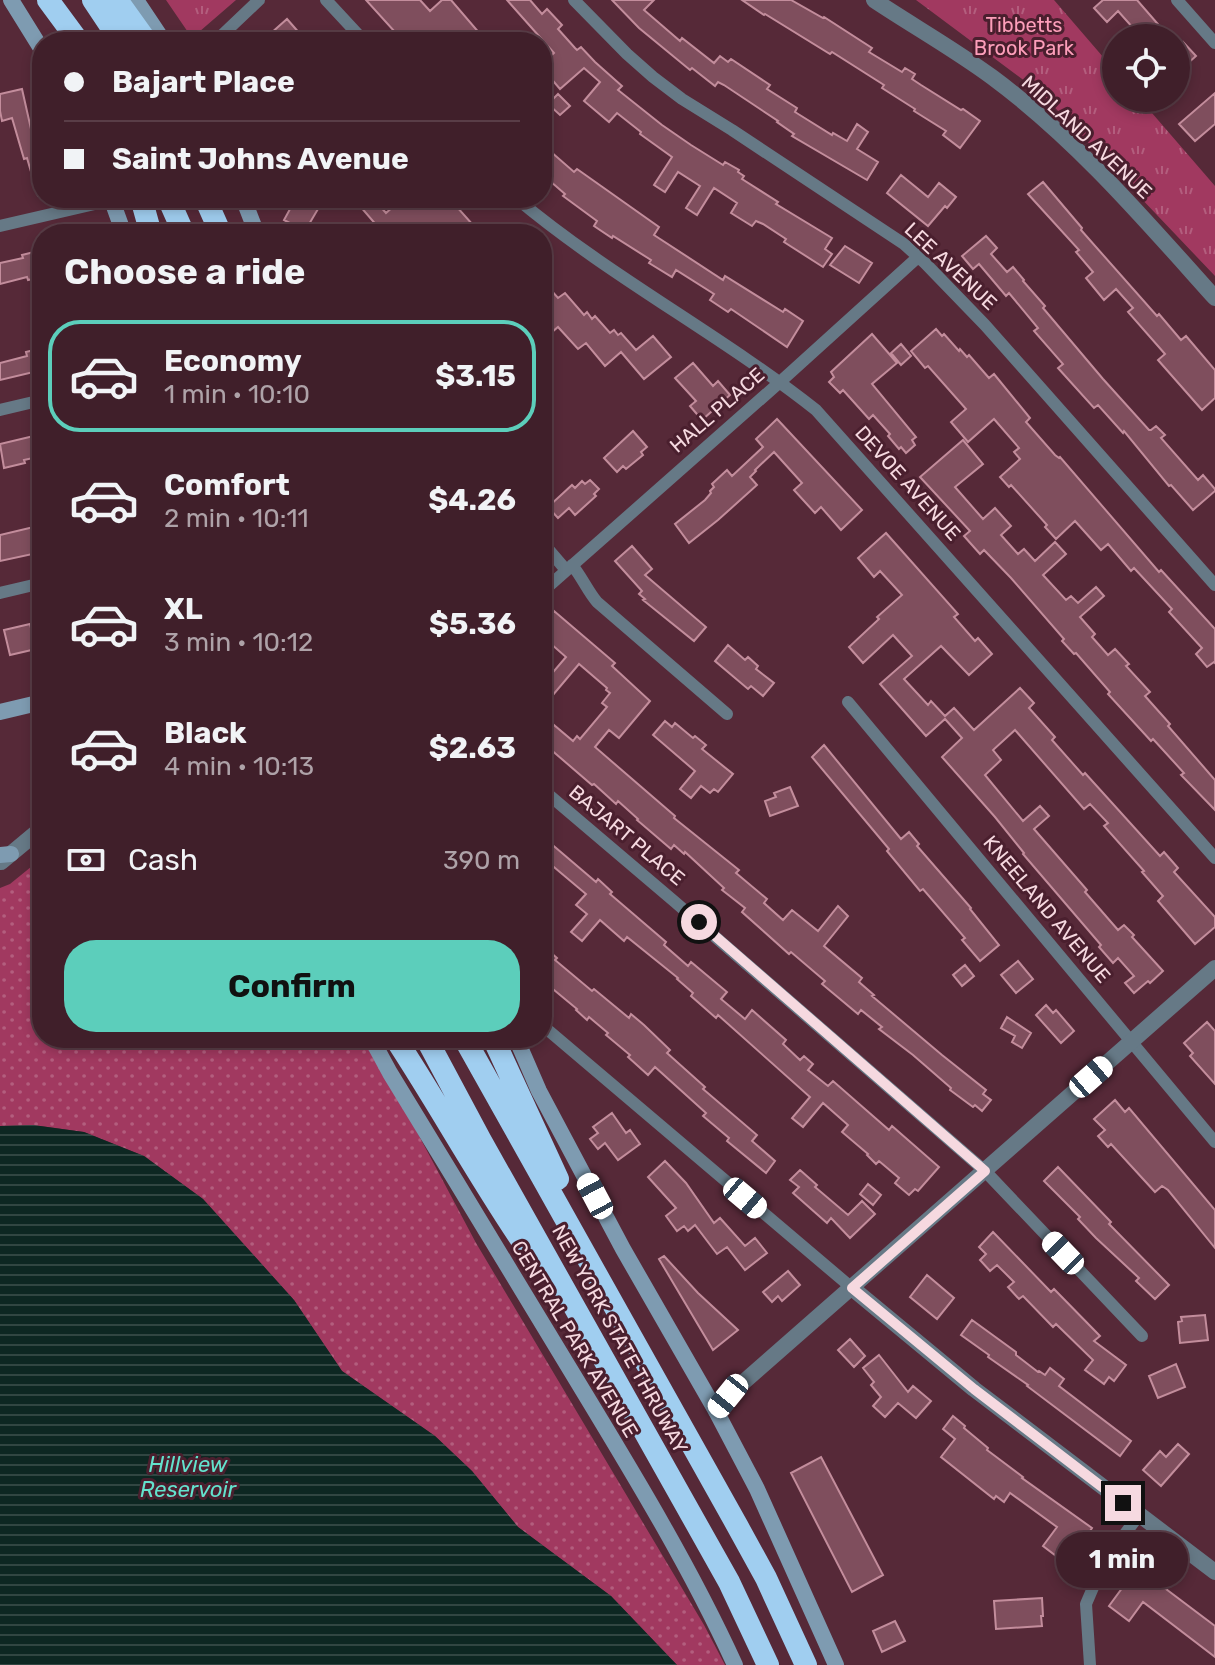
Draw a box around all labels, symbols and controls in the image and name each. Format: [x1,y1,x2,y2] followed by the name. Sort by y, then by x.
[974,13,1075,60] park label: Tibbetts Brook Park
[1102,24,1190,112] map controls
[1102,24,1190,112] button: locate
[112,64,295,100] text: Bajart Place
[1017,70,1157,204] street label: MIDLAND AVENUE
[112,141,409,177] text: Saint Johns Avenue
[900,217,1002,315] street label: LEE AVENUE
[64,250,305,293] text: Choose a ride
[68,340,140,412] icon: car
[164,343,302,379] text: Economy
[435,358,516,394] text: $3.15
[665,362,769,458] street label: HALL PLACE
[164,379,310,410] text: 1 min · 10:10
[850,421,966,545] street label: DEVOE AVENUE
[68,464,140,536] icon: car
[164,467,290,503] text: Comfort
[428,482,516,518] text: $4.26
[164,503,309,534] text: 2 min · 10:11
[68,588,140,660] icon: car
[164,591,203,627] text: XL
[429,606,516,642] text: $5.36
[164,627,313,658] text: 3 min · 10:12
[68,712,140,784] icon: car
[164,715,247,751] text: Black
[429,730,516,766] text: $2.63
[164,751,314,782] text: 4 min · 10:13
[564,780,690,890] street label: BAJART PLACE
[978,831,1116,987] street label: KNEELAND AVENUE
[64,838,108,882] icon: cash
[128,842,198,878] text: Cash
[443,845,520,876] text: 390 m
[681,904,717,940] route start
[64,940,520,1032] button: Confirm
[1065,1052,1117,1102] car
[573,1169,617,1223] car
[719,1173,771,1223] car
[547,1221,693,1457] street label: NEW YORK STATE THRUWAY
[1038,1227,1088,1279] car
[507,1236,643,1442] street label: CENTRAL PARK AVENUE
[704,1370,752,1422] car
[140,1451,238,1503] water label: Hillview Reservoir
[1105,1485,1141,1521] route end
[1057,1531,1189,1587] callout: 1 min
[1089,1544,1155,1575] text: 1 min

